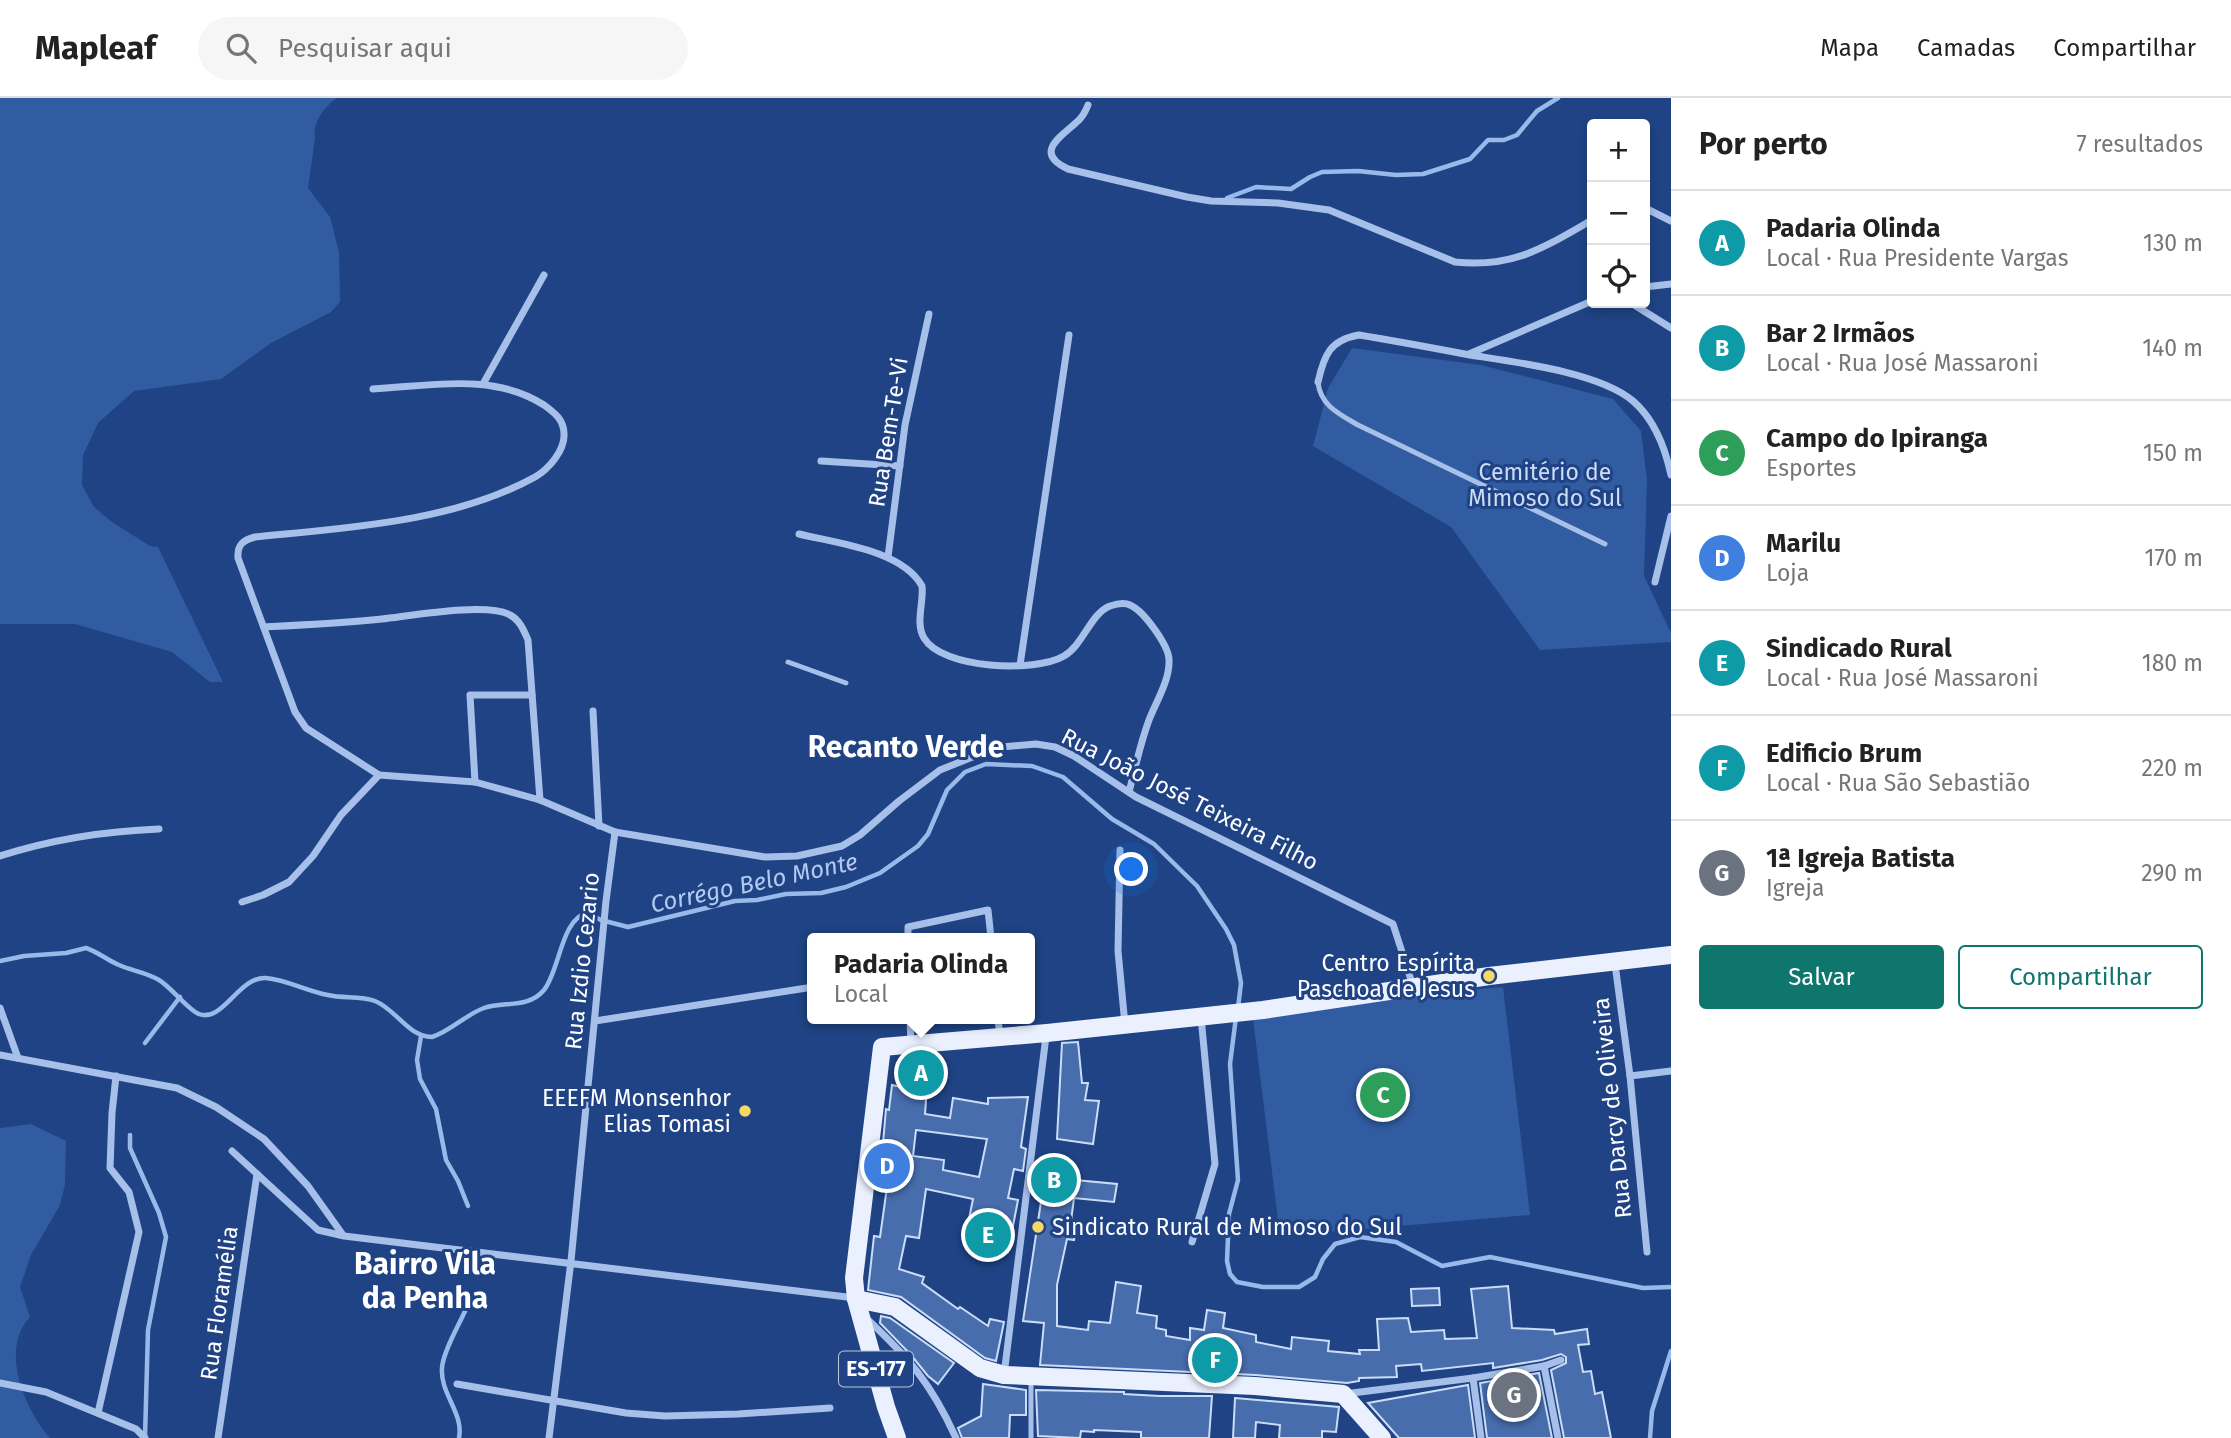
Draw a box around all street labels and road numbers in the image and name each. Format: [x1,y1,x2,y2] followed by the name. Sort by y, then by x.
[862,355,914,509] street label: Rua Bem-Te-Vi
[1057,722,1323,876] street label: Rua João José Teixeira Filho
[559,871,605,1051] street label: Rua Izdio Cezario
[1586,996,1638,1220] street label: Rua Darcy de Oliveira
[194,1224,244,1382] street label: Rua Floramélia
[839,1352,913,1386] road number: ES-177

